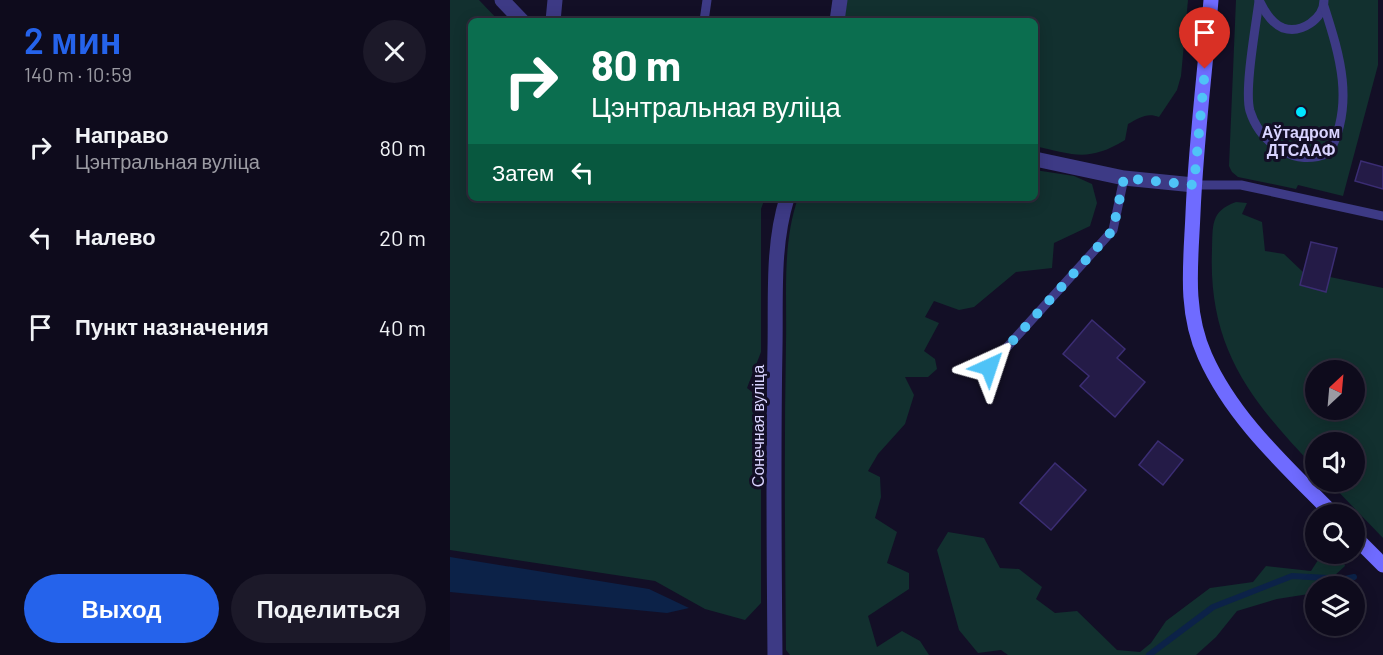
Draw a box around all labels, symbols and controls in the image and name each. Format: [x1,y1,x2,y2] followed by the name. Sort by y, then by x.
[1179,7,1230,69] pin
[1188,16,1221,49] icon: arrive
[24,18,122,61] text: 2 мин
[363,20,426,83] button: close
[591,39,681,89] text: 80 m
[492,42,570,120] icon: right
[24,62,132,86] text: 140 m · 10:59
[591,90,841,122] text: Цэнтральная вуліца
[1294,105,1308,119] marker: Аўтадром ДТСААФ
[75,121,169,147] text: Направо
[1262,122,1340,159] place label: Аўтадром ДТСААФ
[24,131,57,164] icon: right
[380,134,426,160] text: 80 m
[75,149,260,173] text: Цэнтральная вуліца
[566,156,599,189] icon: left
[492,159,554,185] text: Затем
[24,221,57,254] icon: left
[75,223,156,249] text: Налево
[379,224,426,250] text: 20 m
[24,311,57,344] icon: arrive
[75,313,269,339] text: Пункт назначения
[379,314,426,340] text: 40 m
[957,335,1021,399] position arrow
[1305,360,1365,420] north arrow
[1305,360,1365,636] map controls
[748,365,767,487] street label: Сонечная вуліца
[1305,432,1365,492] button: sound
[1305,504,1365,564] button: search
[24,574,219,643] button: Выход
[231,574,426,643] button: Поделиться
[1305,576,1365,636] button: layers

